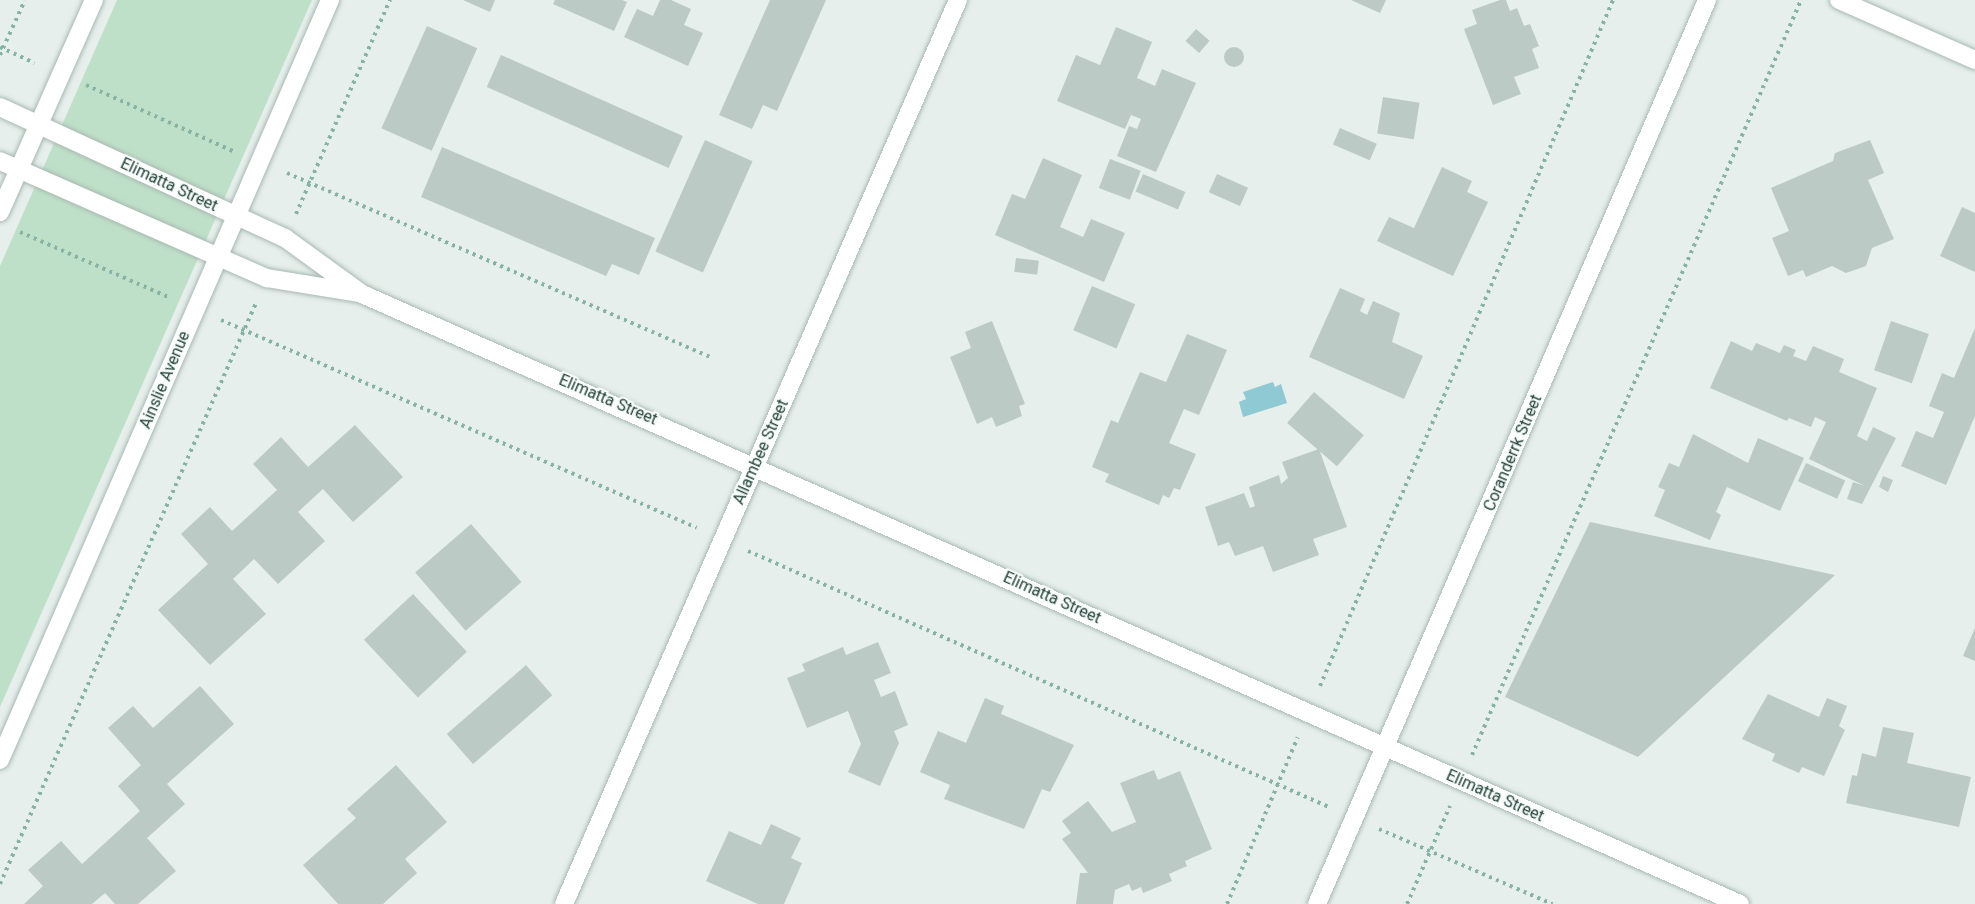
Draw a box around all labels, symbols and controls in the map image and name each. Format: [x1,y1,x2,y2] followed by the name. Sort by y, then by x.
[117,154,221,216] street label: Elimatta Street
[136,328,194,432] street label: Ainslie Avenue
[556,371,660,429] street label: Elimatta Street
[1480,392,1546,514] street label: Coranderrk Street
[729,396,793,508] street label: Allambee Street
[1000,568,1104,628] street label: Elimatta Street
[1443,766,1547,826] street label: Elimatta Street

